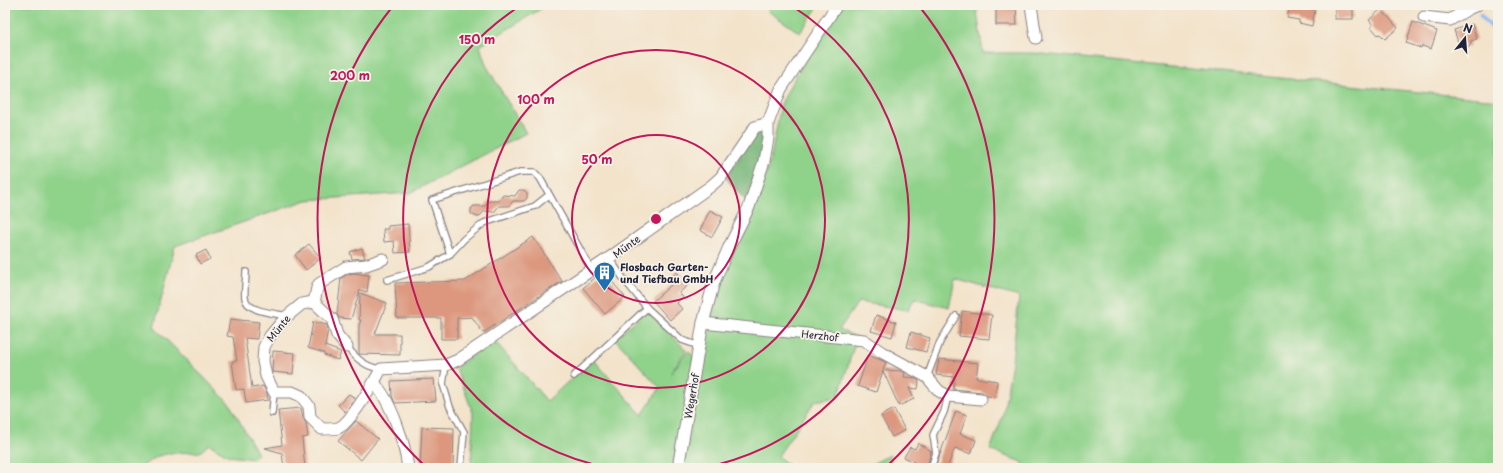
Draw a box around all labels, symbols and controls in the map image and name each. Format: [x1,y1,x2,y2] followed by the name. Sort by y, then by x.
[1445,18,1485,58] north arrow
[1461,19,1475,37] text: N
[459,30,495,48] text: 150 m
[330,66,370,84] text: 200 m
[517,90,555,108] text: 100 m
[581,150,613,168] text: 50 m
[649,212,663,226] centre of rings
[609,231,643,261] street label: Münte
[591,259,617,292] building icon: Flosbach Garten- und Tiefbau GmbH
[620,259,714,286] place label: Flosbach Garten- und Tiefbau GmbH
[262,311,294,345] street label: Münte
[801,326,841,345] street label: Herzhof
[680,371,703,420] street label: Wegerhof

